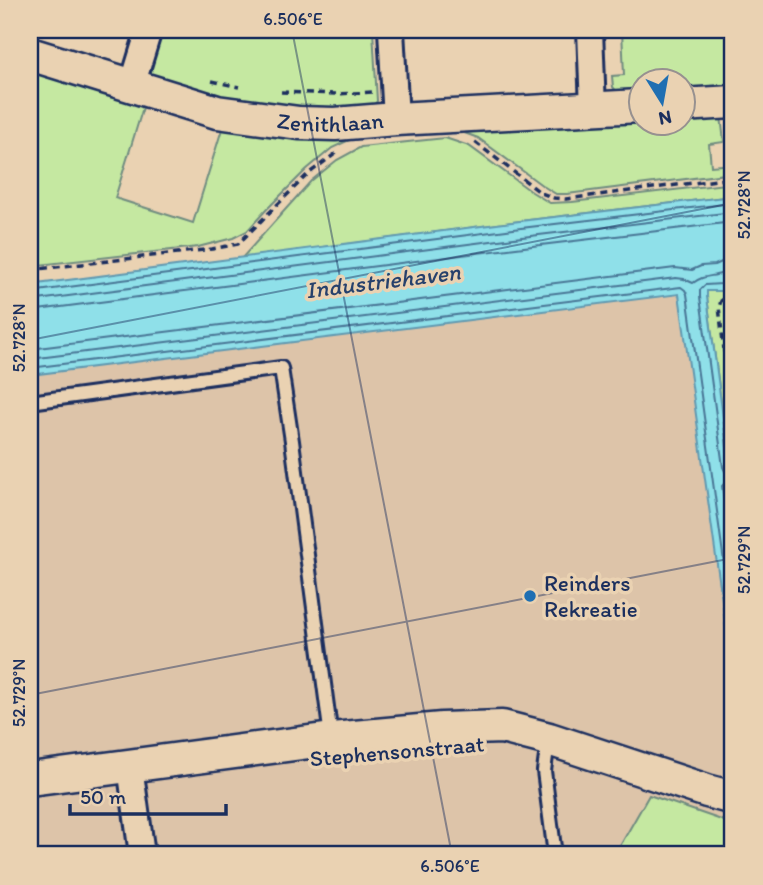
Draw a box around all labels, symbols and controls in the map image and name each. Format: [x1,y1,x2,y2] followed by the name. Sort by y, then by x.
[263,8,323,30] text: 6.506°E
[626,66,696,136] north arrow
[276,106,385,138] street label: Zenithlaan
[657,106,674,131] text: N
[733,170,755,240] text: 52.728°N
[304,257,462,304] water label: Industriehaven
[8,303,30,373] text: 52.728°N
[733,526,755,594] text: 52.729°N
[544,569,638,623] place label: Reinders Rekreatie
[522,588,538,604] marker: Reinders Rekreatie
[8,659,30,727] text: 52.729°N
[309,729,485,773] street label: Stephensonstraat
[70,773,226,817] scale bar
[80,784,127,809] text: 50 m
[420,855,480,877] text: 6.506°E

